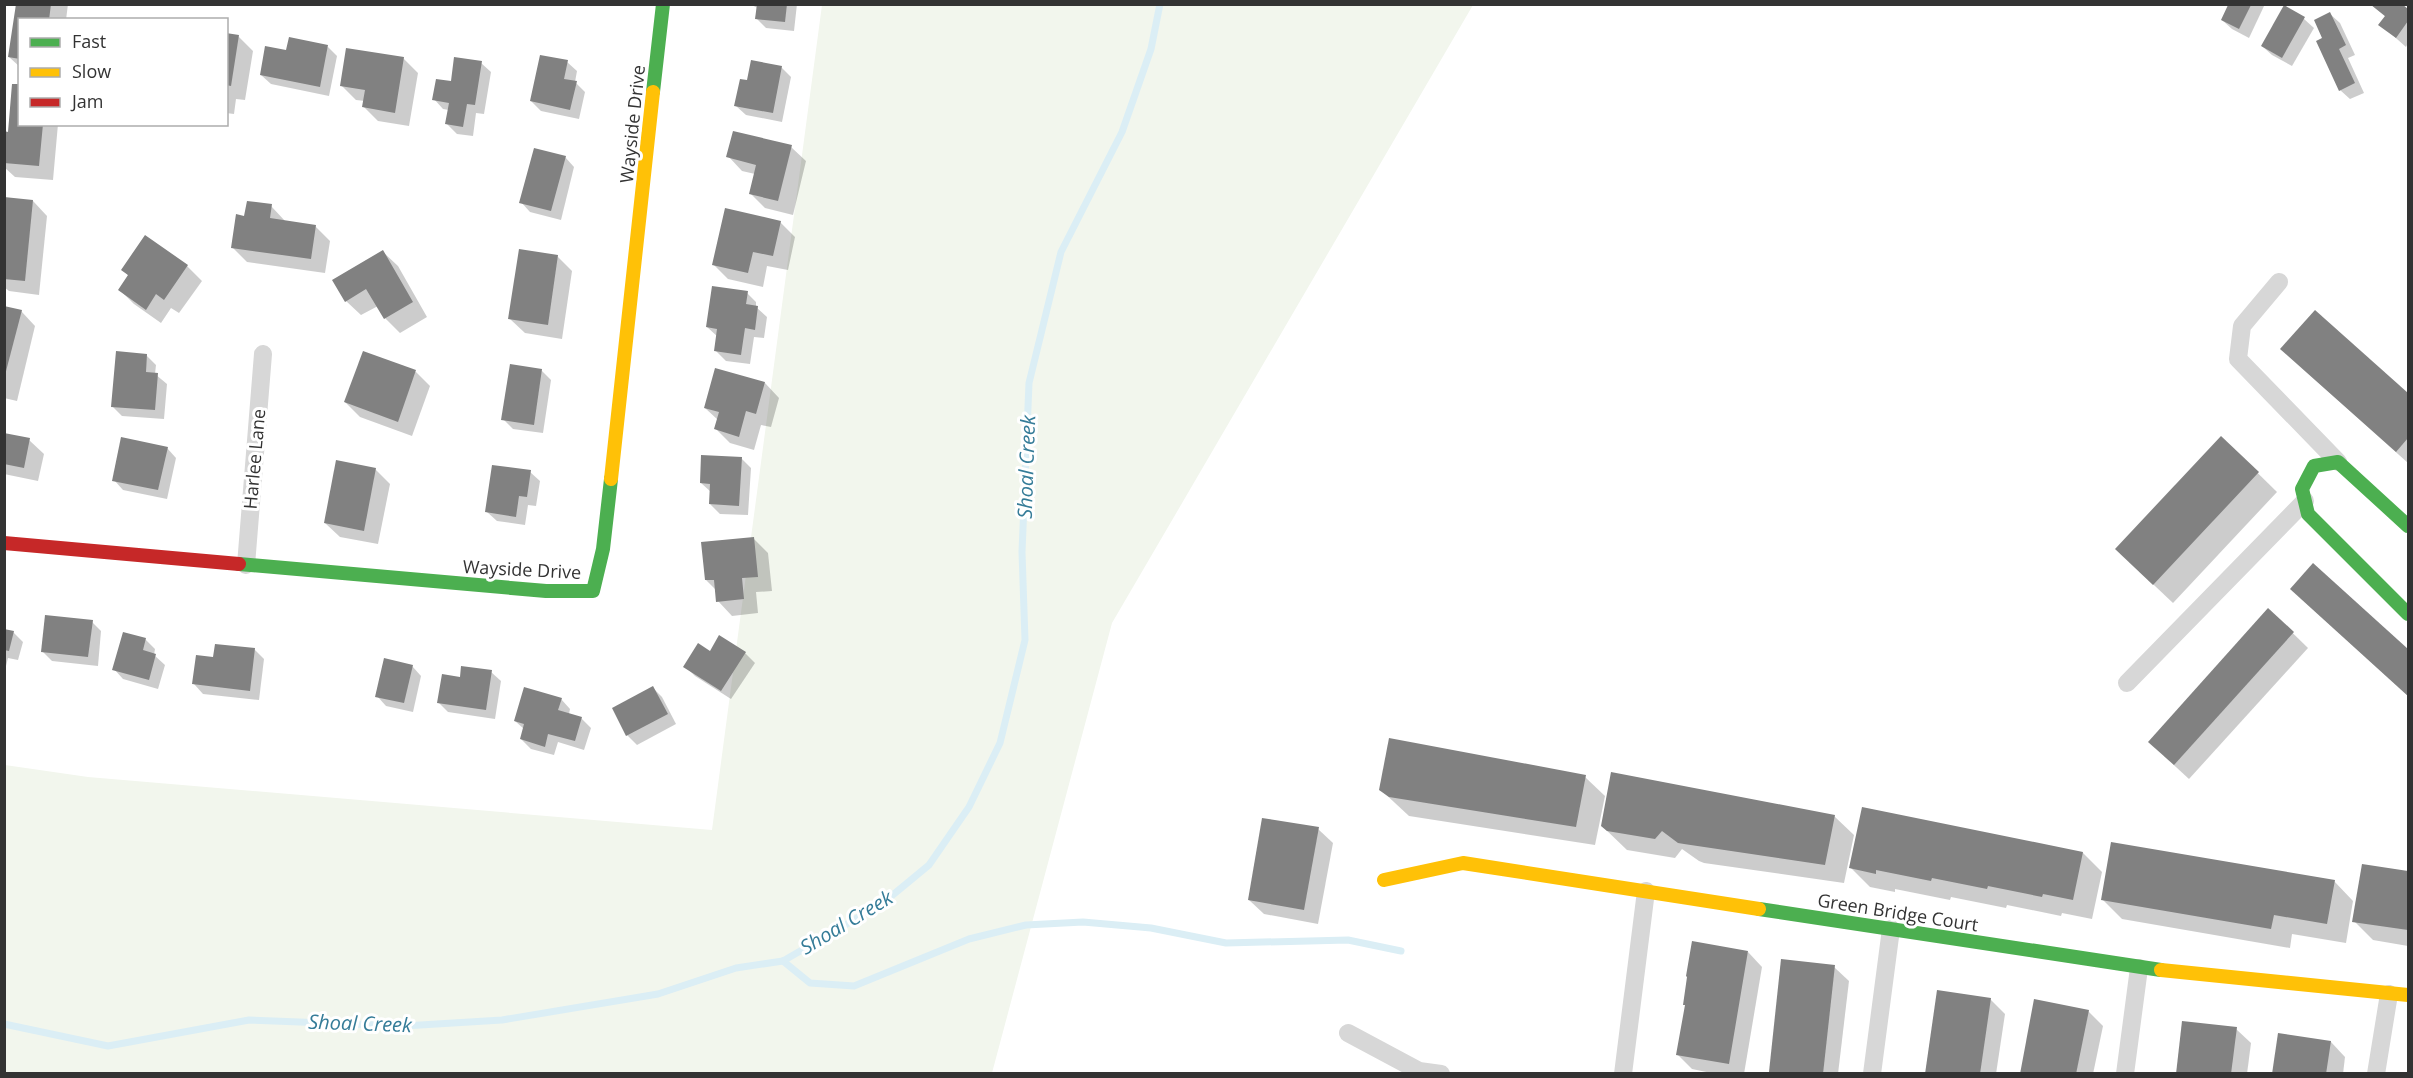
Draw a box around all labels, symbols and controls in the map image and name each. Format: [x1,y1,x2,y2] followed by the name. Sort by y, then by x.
[18,18,228,126] legend
[72,29,106,53] text: Fast
[72,59,111,83] text: Slow
[614,64,650,184] street label: Wayside Drive
[70,89,104,113] text: Jam
[238,408,270,510] street label: Harlee Lane
[1011,413,1041,519] water label: Shoal Creek
[462,554,582,584] street label: Wayside Drive
[795,883,898,960] water label: Shoal Creek
[1816,887,1980,937] street label: Green Bridge Court
[308,1008,414,1038] water label: Shoal Creek

